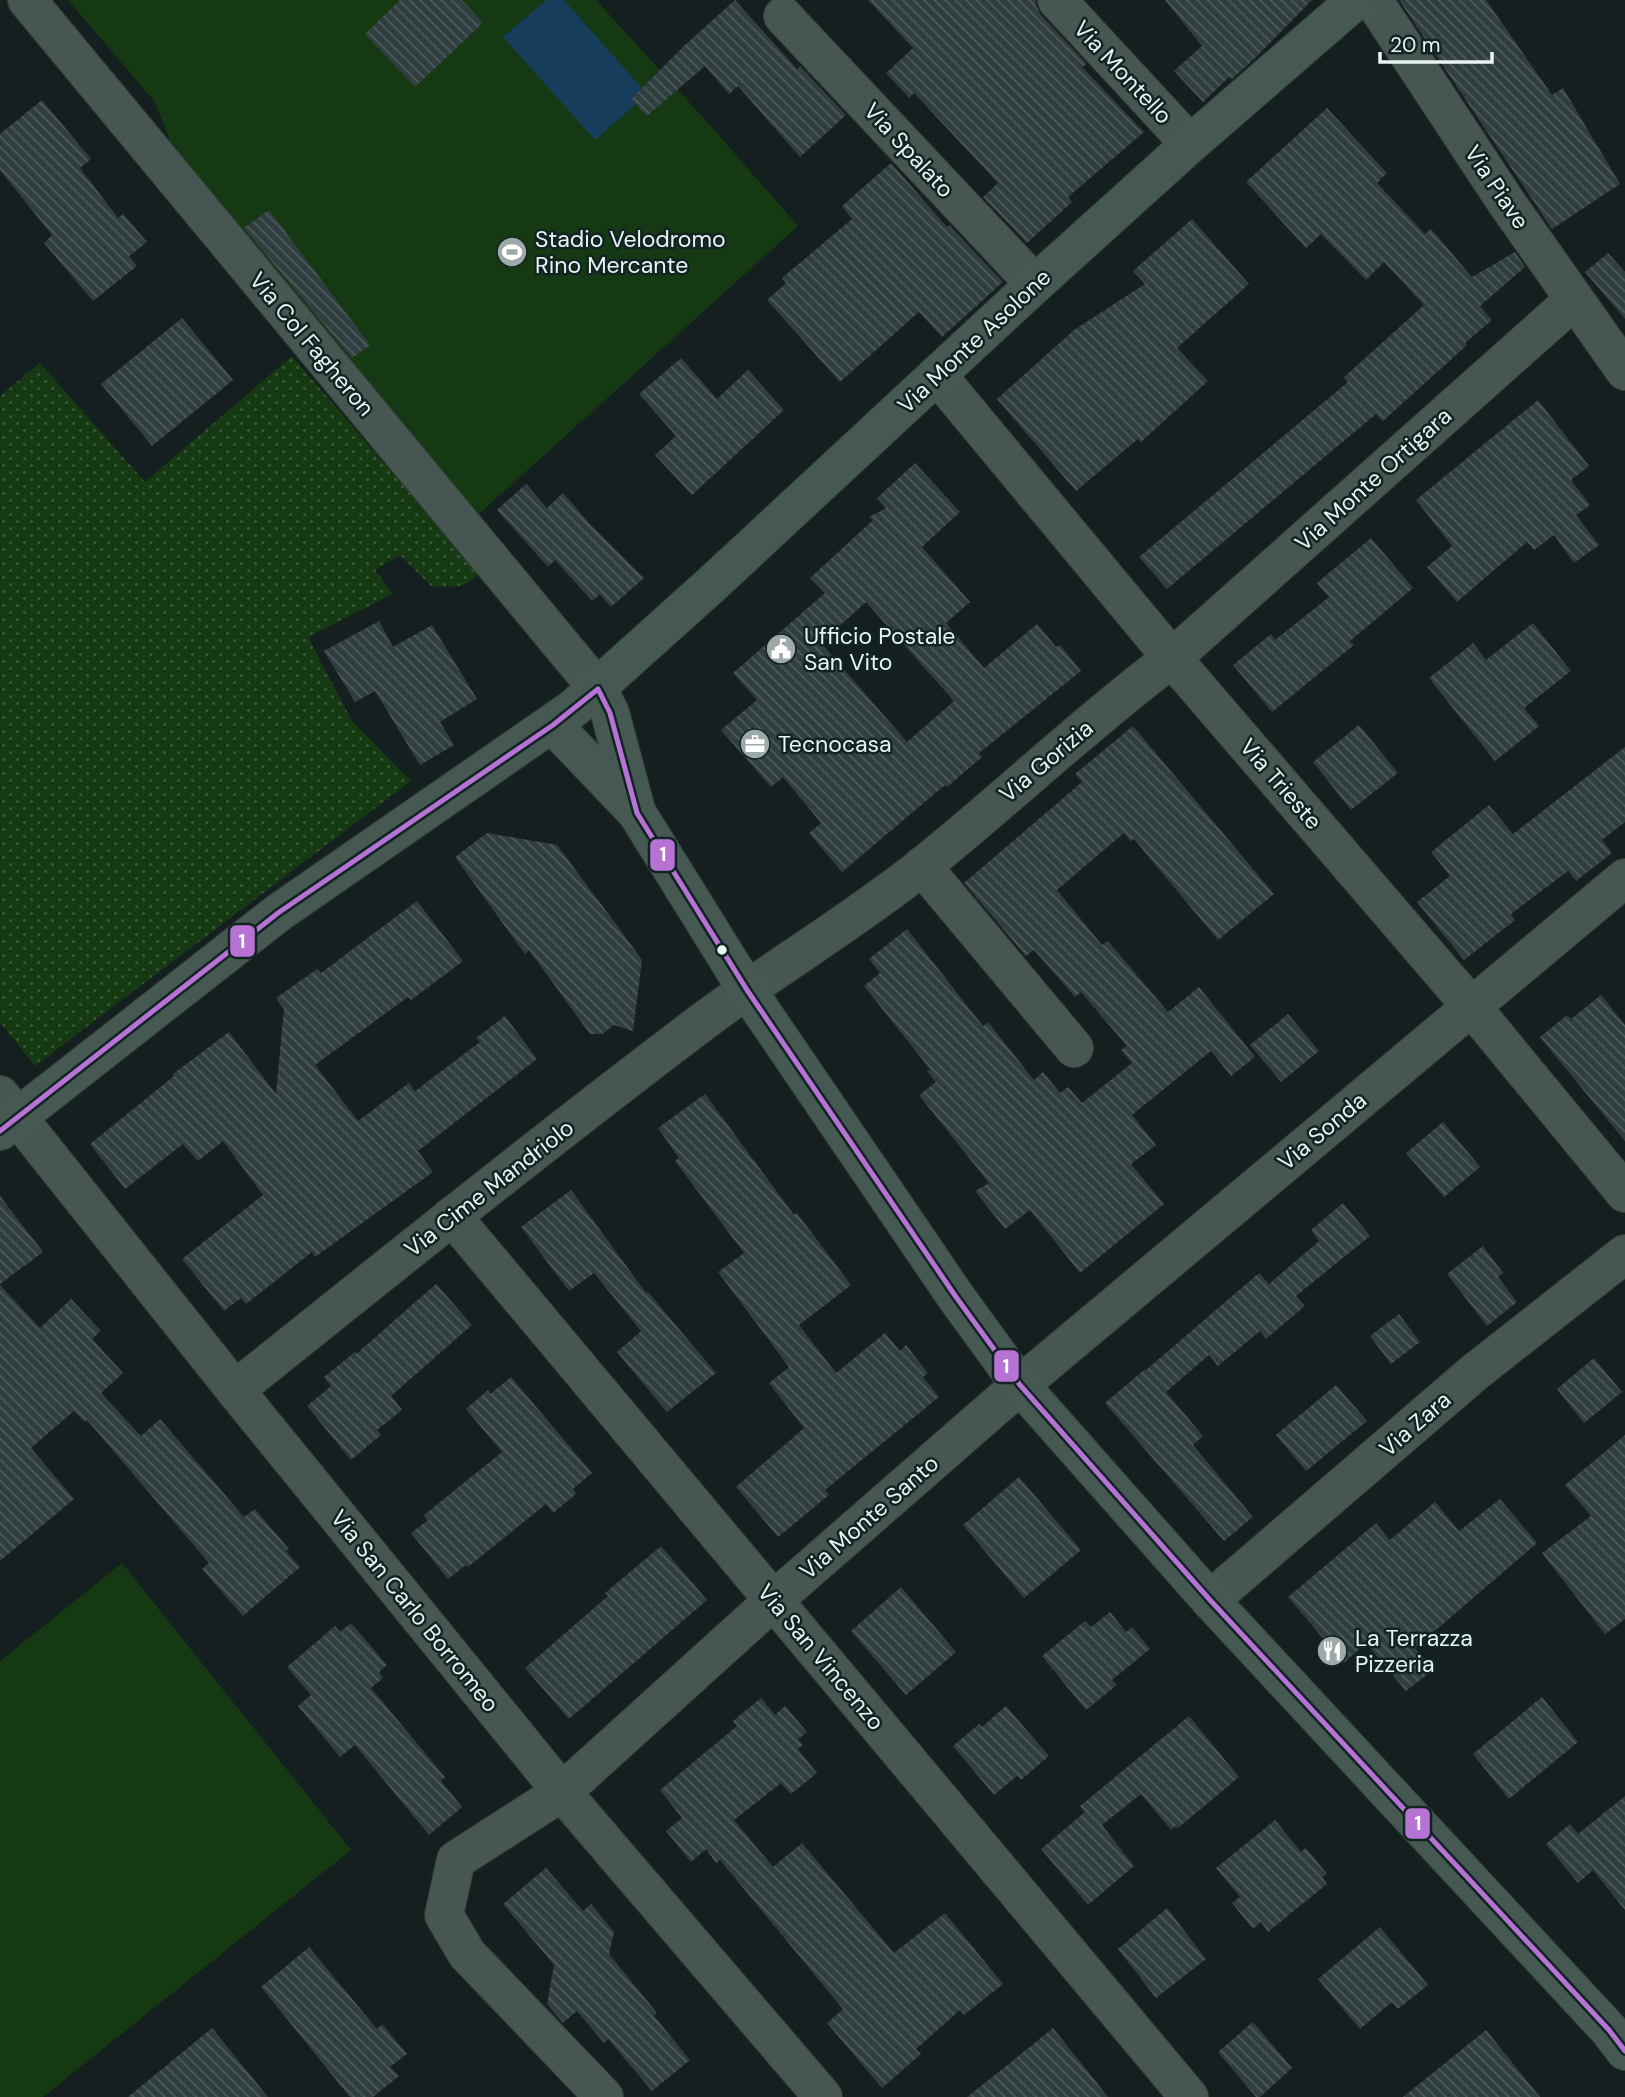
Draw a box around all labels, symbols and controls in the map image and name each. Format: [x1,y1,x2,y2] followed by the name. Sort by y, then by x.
[1067,14,1179,130] street label: Via Montello
[1380,21,1492,65] scale bar
[1390,31,1441,59] text: 20 m
[857,96,961,204] street label: Via Spalato
[1458,139,1536,235] street label: Via Piave
[535,224,726,280] place label: Stadio Velodromo Rino Mercante
[495,235,529,269] sports icon: Stadio Velodromo Rino Mercante
[891,262,1057,420] street label: Via Monte Asolone
[243,266,381,422] street label: Via Col Fagheron
[1288,401,1458,557] street label: Via Monte Ortigara
[804,621,955,677] place label: Ufficio Postale San Vito
[764,632,798,666] public building icon: Ufficio Postale San Vito
[993,713,1099,809] street label: Via Gorizia
[738,727,772,761] office icon: Tecnocasa
[778,729,892,759] place label: Tecnocasa
[1233,732,1329,836] street label: Via Trieste
[649,838,676,872] line badge: 1
[660,842,666,867] text: 1
[229,924,256,958] line badge: 1
[239,929,245,954] text: 1
[715,943,729,957] unlabelled marker
[1272,1085,1372,1177] street label: Via Sonda
[398,1112,580,1264] street label: Via Cime Mandriolo
[993,1349,1020,1383] line badge: 1
[1003,1354,1009,1379] text: 1
[1373,1385,1457,1463] street label: Via Zara
[793,1448,945,1586] street label: Via Monte Santo
[324,1504,506,1718] street label: Via San Carlo Borromeo
[751,1577,891,1737] street label: Via San Vincenzo
[1355,1623,1473,1679] place label: La Terrazza Pizzeria
[1315,1634,1349,1668] restaurant icon: La Terrazza Pizzeria
[1404,1807,1431,1840] line badge: 1
[1415,1811,1421,1836] text: 1

